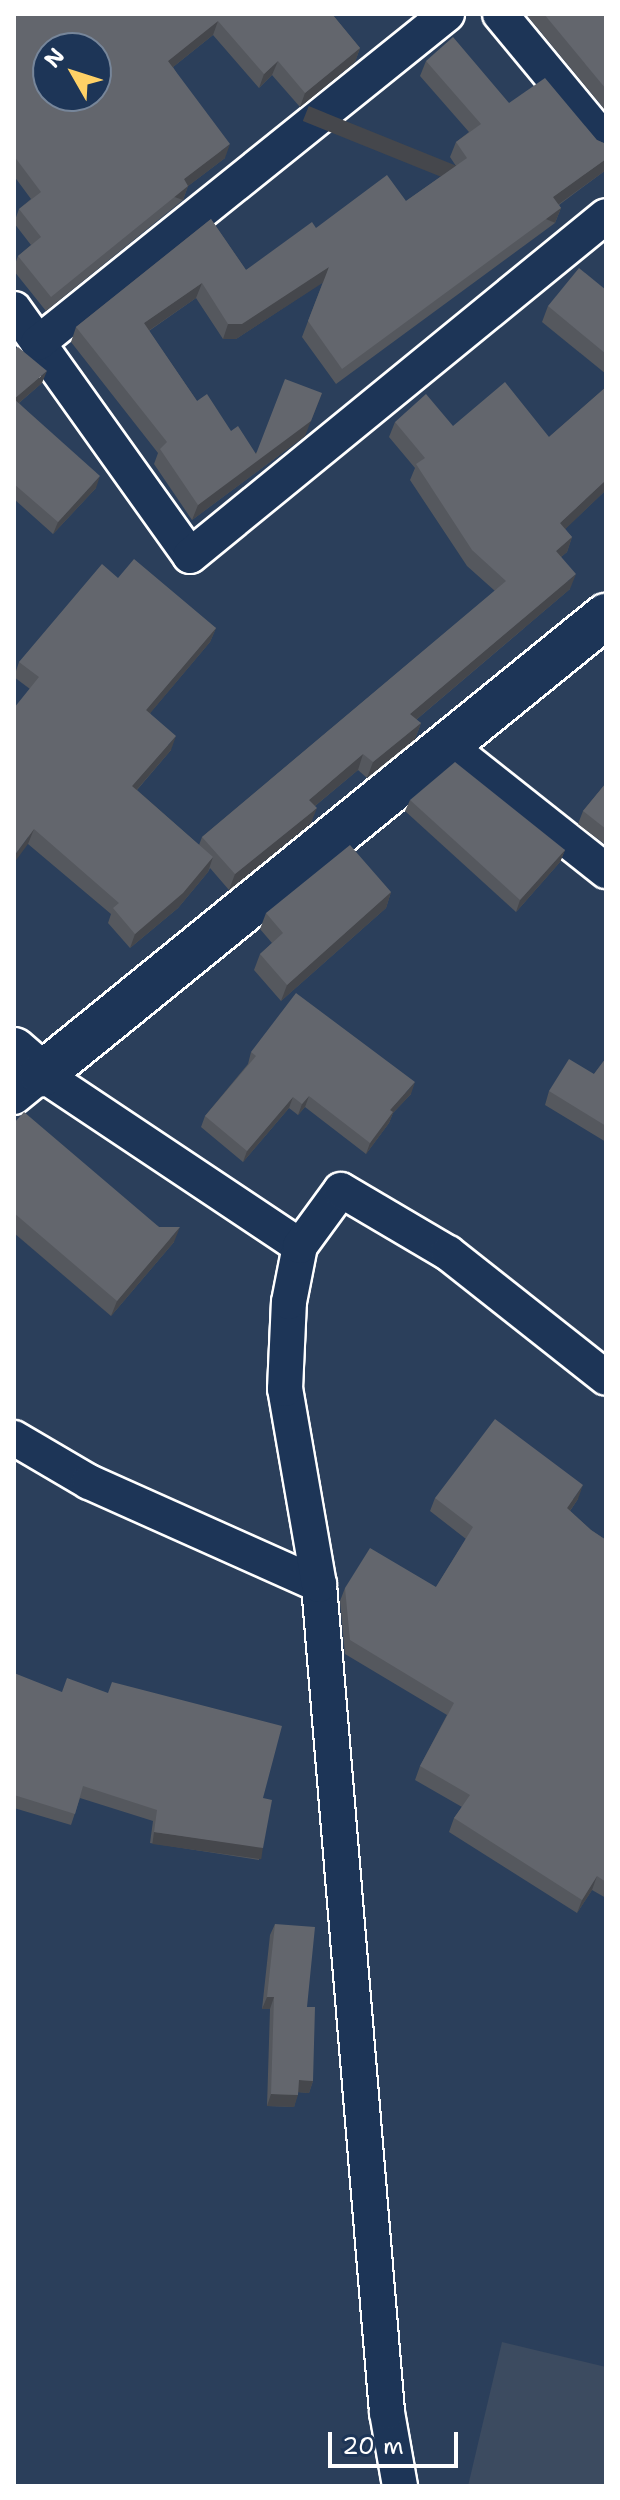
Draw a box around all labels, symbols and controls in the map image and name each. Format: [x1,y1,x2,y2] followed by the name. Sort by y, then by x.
[32,32,112,112] north arrow
[38,42,71,74] text: N
[332,2416,462,2466] scale bar
[342,2430,404,2462] text: 20 m

